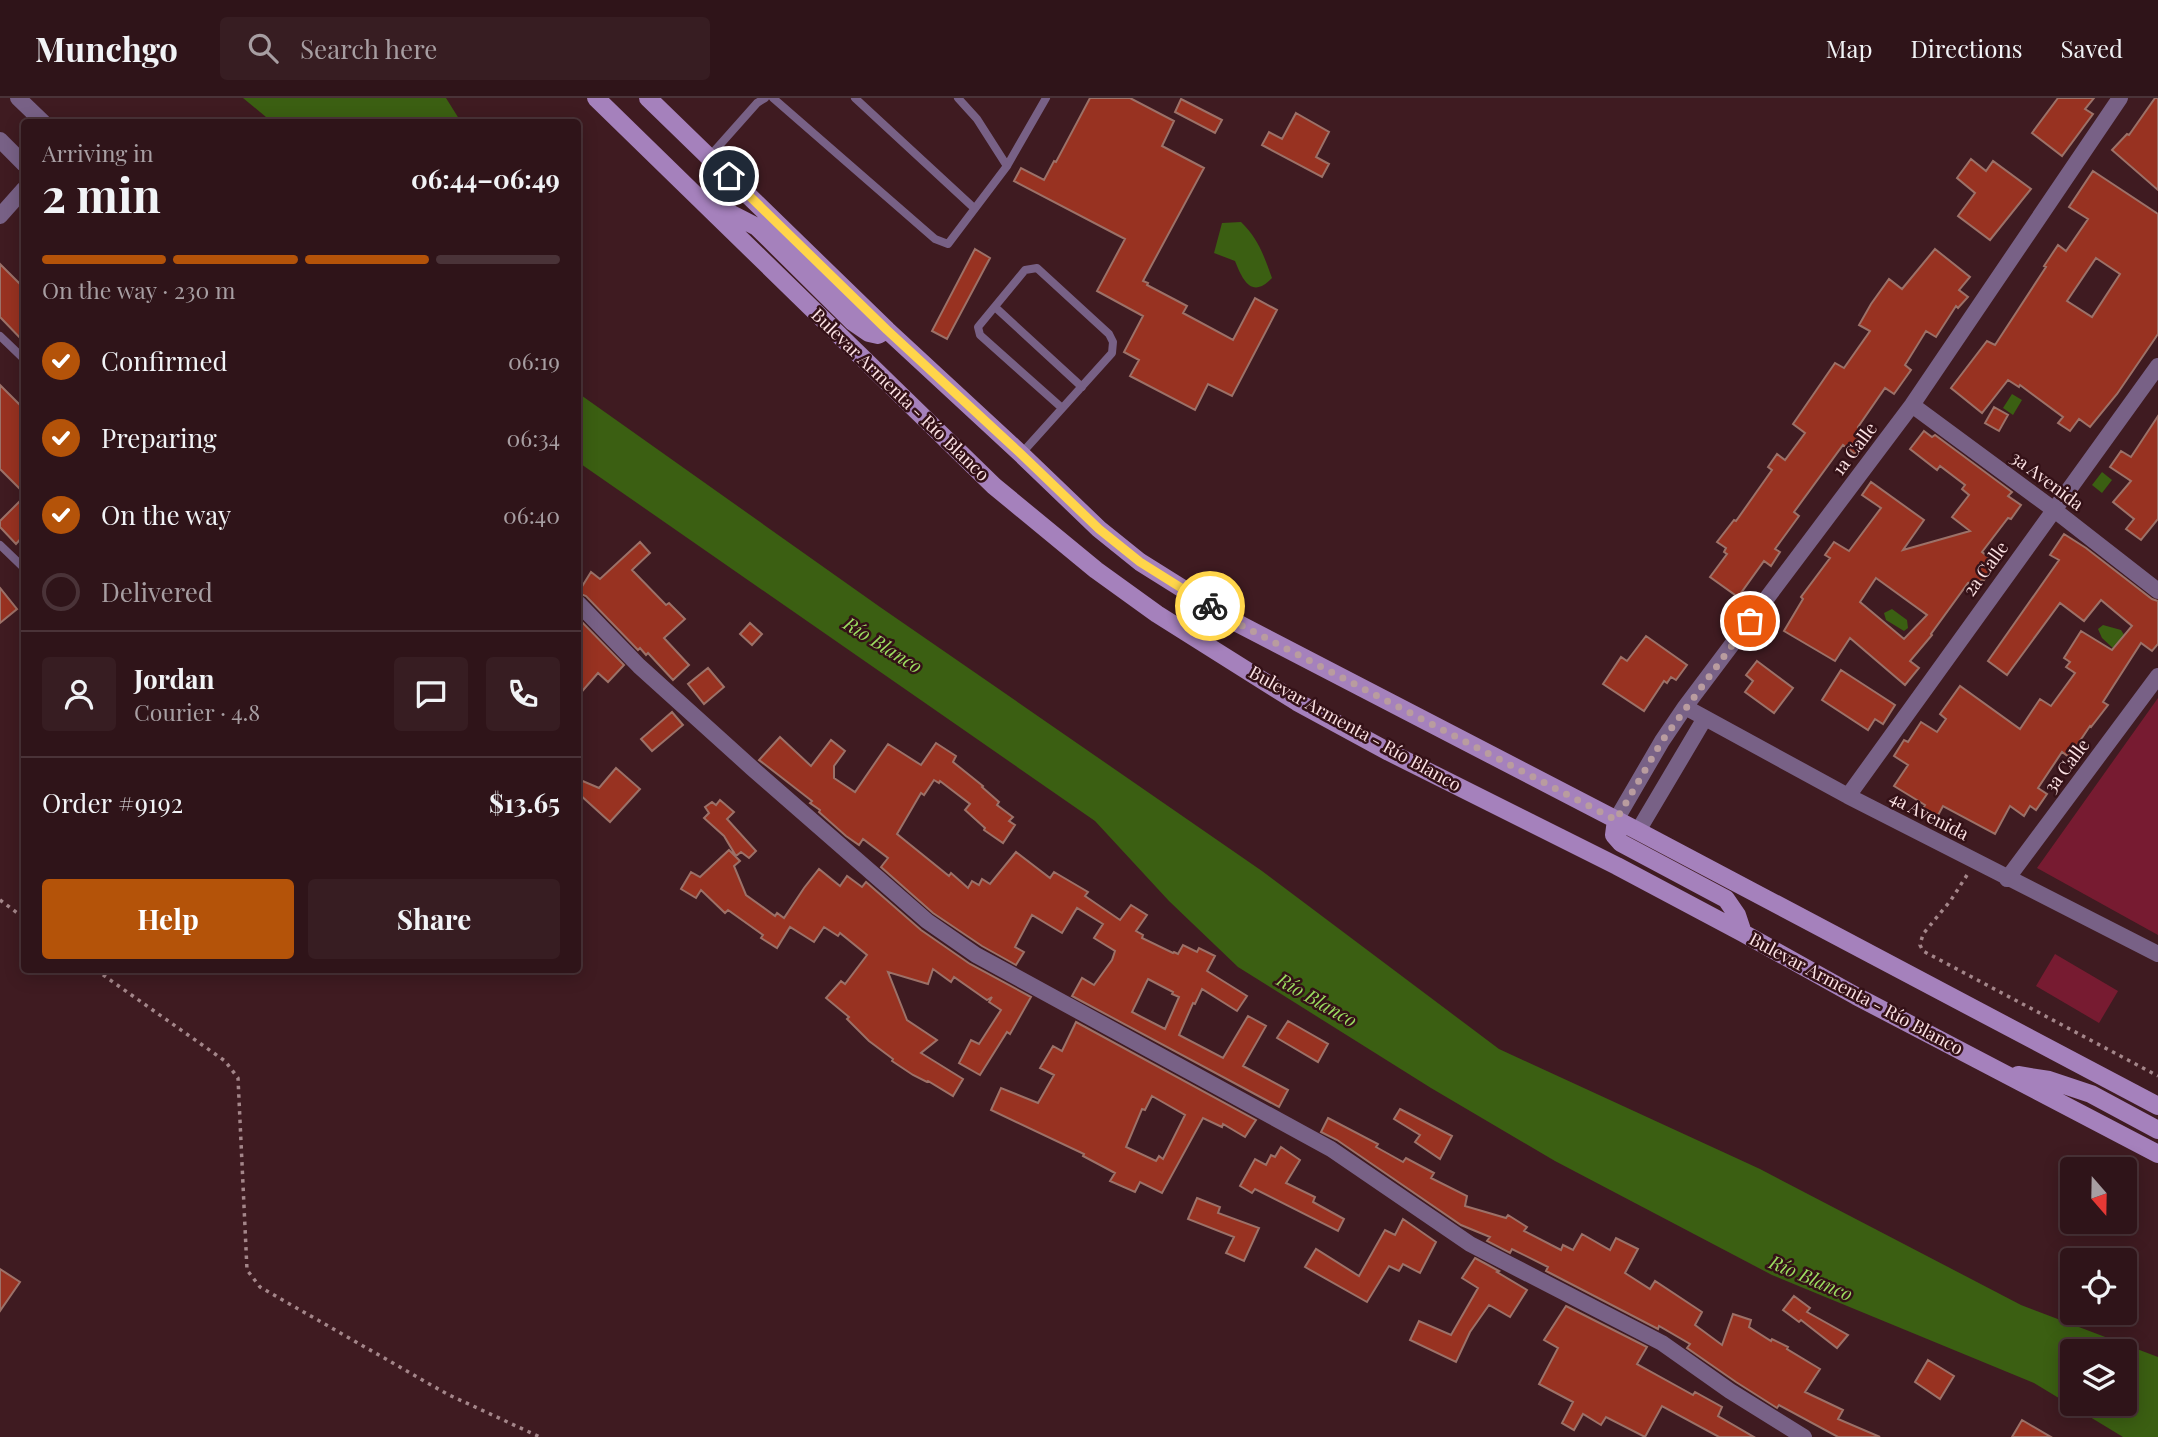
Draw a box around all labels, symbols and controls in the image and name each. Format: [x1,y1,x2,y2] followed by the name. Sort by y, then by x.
[220,17,710,80] search box
[35,26,178,70] text: Munchgo
[244,29,282,67] icon: search
[300,31,437,66] text: Search here
[1826,32,1872,64] text: Map
[1910,32,2023,64] text: Directions
[2061,32,2123,64] text: Saved
[42,137,154,168] text: Arriving in
[699,146,759,206] pin
[710,157,748,195] icon: home
[411,161,560,196] text: 06:44–06:49
[42,163,161,225] text: 2 min
[42,274,235,305] text: On the way · 230 m
[806,303,995,486] street label: Bulevar Armenta - Río Blanco
[42,342,80,380] icon: check
[101,343,228,378] text: Confirmed
[508,345,560,376] text: 06:19
[1826,417,1882,480] street label: 1a Calle
[42,419,80,457] icon: check
[101,420,217,455] text: Preparing
[506,422,560,453] text: 06:34
[2006,445,2089,515] street label: 3a Avenida
[42,496,80,534] icon: check
[101,497,231,532] text: On the way
[503,499,560,530] text: 06:40
[1957,536,2013,601] street label: 2a Calle
[1175,571,1245,641] courier
[101,574,213,609] text: Delivered
[1191,587,1229,625] icon: bike
[1720,591,1780,651] pin
[1731,602,1769,640] icon: bag
[838,609,928,679] water label: Río Blanco
[42,657,116,731] button: person
[394,657,468,731] button: chat
[486,657,560,731] button: phone
[1245,660,1466,797] street label: Bulevar Armenta - Río Blanco
[134,661,214,696] text: Jordan
[134,696,260,727] text: Courier · 4.8
[2038,733,2094,797] street label: 3a Calle
[42,785,183,820] text: Order #9192
[489,785,560,820] text: $13.65
[1886,785,1973,845] street label: 4a Avenida
[42,879,294,959] button: Help
[308,879,560,959] button: Share
[1745,926,1968,1060] street label: Bulevar Armenta - Río Blanco
[1272,965,1362,1032] water label: Río Blanco
[2060,1157,2137,1234] north arrow
[2060,1157,2137,1416] map controls
[1765,1247,1857,1306] water label: Río Blanco
[2060,1248,2137,1325] button: locate
[2060,1339,2137,1416] button: layers

